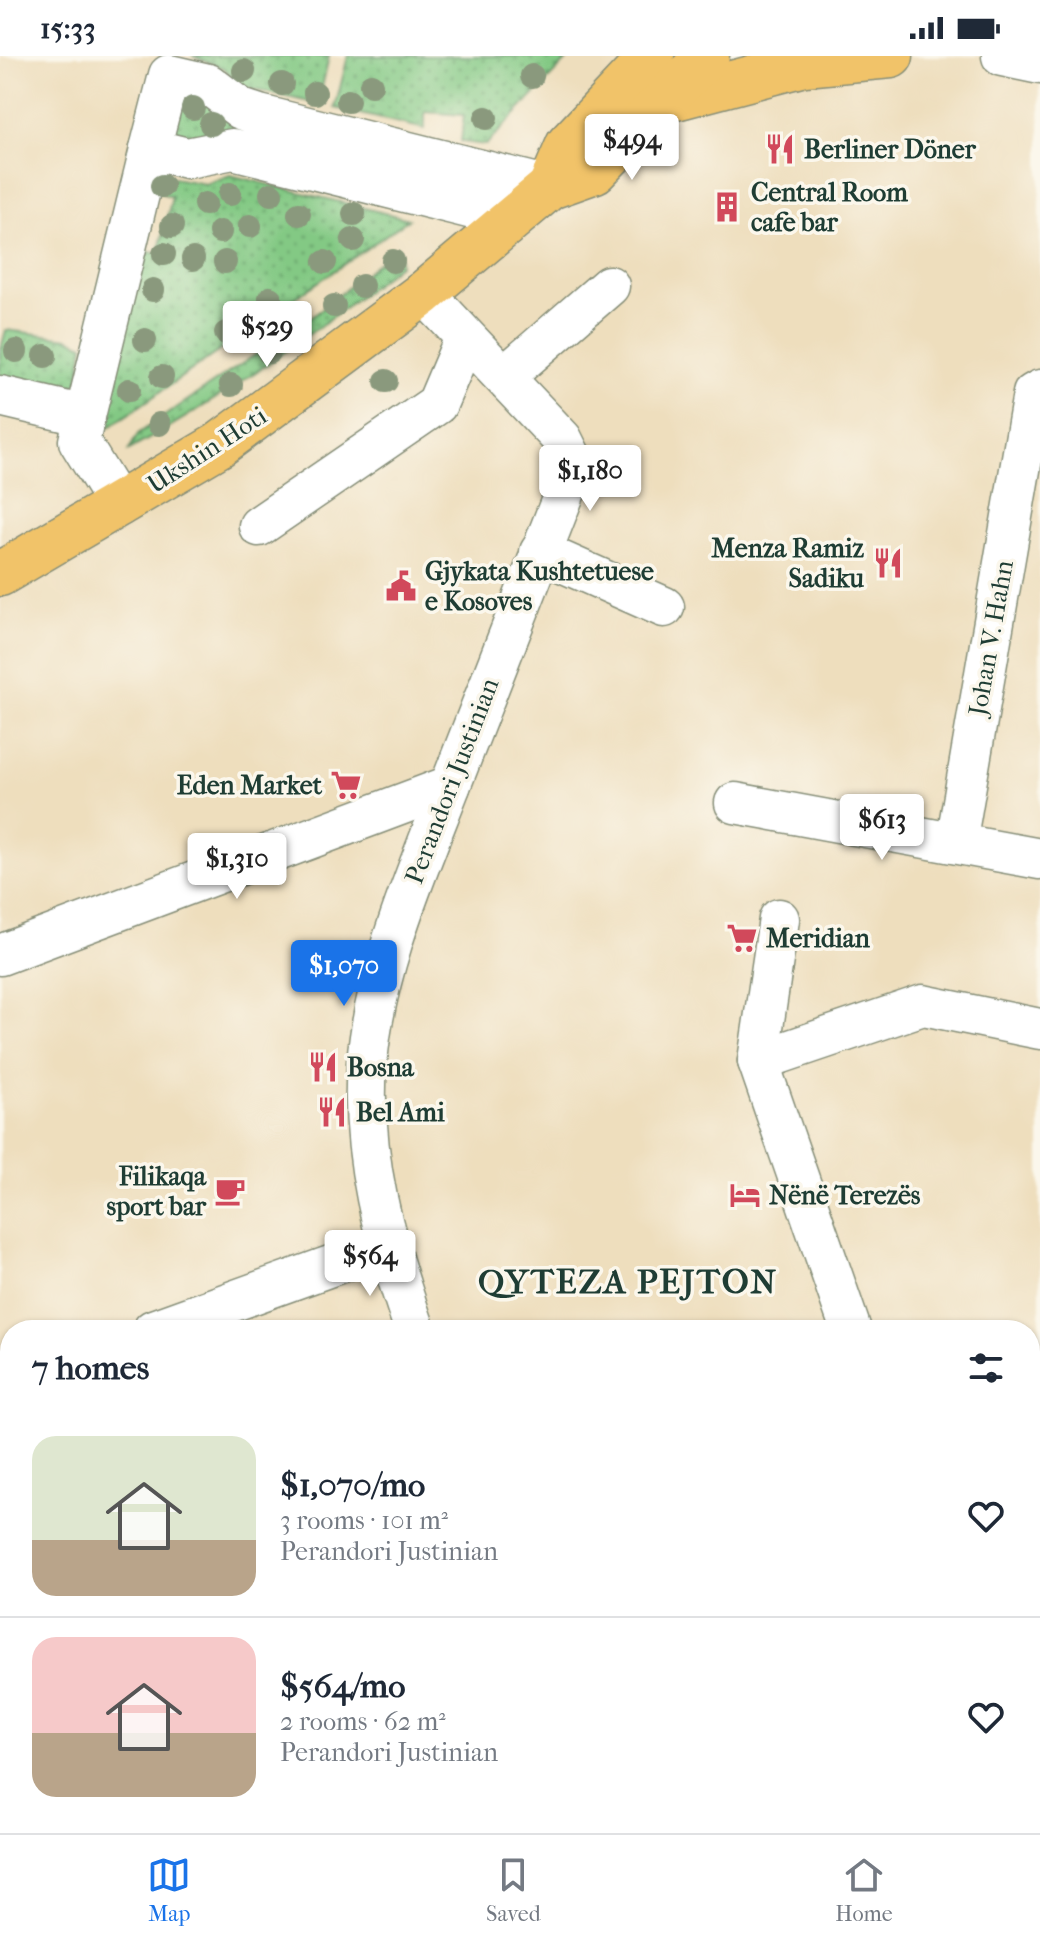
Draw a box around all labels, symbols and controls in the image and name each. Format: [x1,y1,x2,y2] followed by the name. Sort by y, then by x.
[40,11,95,46] text: 15:33
[585,114,679,182] pin: $494
[603,124,661,155] text: $494
[763,132,797,166] restaurant icon: Berliner Döner
[804,134,977,165] place label: Berliner Döner
[751,177,908,238] place label: Central Room cafe bar
[710,190,744,224] building icon: Central Room cafe bar
[220,301,314,369] pin: $529
[241,311,293,342] text: $529
[141,400,273,500] street label: Ukshin Hoti
[525,445,655,513] pin: $1,180
[557,455,623,486] text: $1,180
[711,533,864,594] place label: Menza Ramiz Sadiku
[871,546,905,580] restaurant icon: Menza Ramiz Sadiku
[425,556,654,617] place label: Gjykata Kushtetuese e Kosoves
[962,558,1020,720] street label: Johan V. Hahn
[384,569,418,603] public building icon: Gjykata Kushtetuese e Kosoves
[398,674,506,888] street label: Perandori Justinian
[329,768,363,802] supermarket icon: Eden Market
[177,770,323,801] place label: Eden Market
[835,794,929,862] pin: $613
[858,804,906,835] text: $613
[172,833,302,901] pin: $1,310
[206,843,268,874] text: $1,310
[725,921,759,955] supermarket icon: Meridian
[766,923,871,954] place label: Meridian
[279,940,409,1008] pin: $1,070
[309,950,379,981] text: $1,070
[306,1050,340,1084] restaurant icon: Bosna
[347,1052,415,1083] place label: Bosna
[315,1095,349,1129] restaurant icon: Bel Ami
[356,1097,445,1128] place label: Bel Ami
[107,1161,207,1222] place label: Filikaqa sport bar
[213,1174,247,1208] cafe icon: Filikaqa sport bar
[728,1178,762,1212] hotel icon: Nënë Terezës
[769,1180,921,1211] place label: Nënë Terezës
[323,1230,417,1298] pin: $564
[343,1240,397,1271] text: $564
[478,1262,778,1302] district label: QYTEZA PEJTON
[964,1346,1008,1390] icon: filters
[32,1348,149,1388] text: 7 homes
[280,1465,425,1505] text: $1,070/mo
[96,1468,192,1564] icon: home
[964,1494,1008,1538] icon: heart
[280,1505,448,1536] text: 3 rooms · 101 m²
[280,1536,498,1567] text: Perandori Justinian
[280,1666,405,1706] text: $564/mo
[96,1669,192,1765] icon: home
[964,1695,1008,1739] icon: heart
[280,1706,446,1737] text: 2 rooms · 62 m²
[280,1737,498,1768] text: Perandori Justinian
[147,1853,191,1927] tab: Map
[486,1853,541,1927] tab: Saved
[835,1853,893,1927] tab: Home

